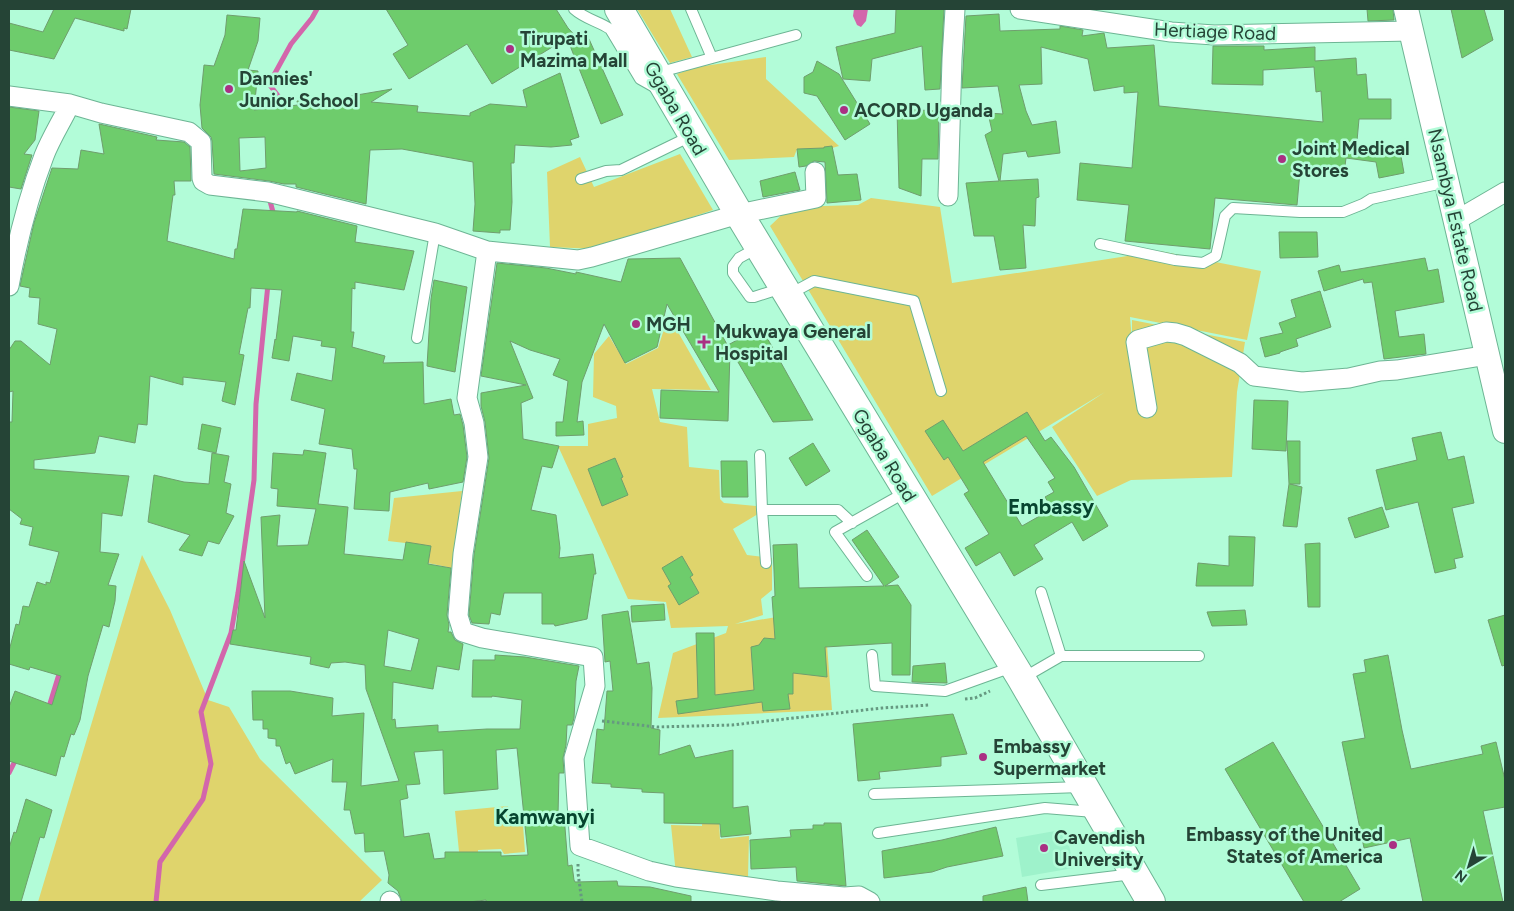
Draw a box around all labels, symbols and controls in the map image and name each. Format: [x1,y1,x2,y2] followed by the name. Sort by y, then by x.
[1153,18,1277,45] street label: Hertiage Road
[520,27,627,72] place label: Tirupati Mazima Mall
[504,43,516,55] marker: Tirupati Mazima Mall
[639,57,712,159] street label: Ggaba Road
[239,67,358,112] place label: Dannies' Junior School
[223,83,235,95] marker: Dannies' Junior School
[854,99,993,122] place label: ACORD Uganda
[838,104,850,116] marker: ACORD Uganda
[1423,126,1488,314] street label: Nsambya Estate Road
[1292,137,1410,182] place label: Joint Medical Stores
[1276,153,1288,165] marker: Joint Medical Stores
[646,313,691,336] place label: MGH
[630,318,642,330] marker: MGH
[715,320,871,365] place label: Mukwaya General Hospital
[697,335,711,349] marker: Mukwaya General Hospital
[848,405,921,506] street label: Ggaba Road
[1008,494,1095,519] district label: Embassy
[993,735,1107,780] place label: Embassy Supermarket
[977,751,989,763] marker: Embassy Supermarket
[495,804,595,829] district label: Kamwanyi
[1186,823,1383,868] place label: Embassy of the United States of America
[1054,826,1145,871] place label: Cavendish University
[1387,839,1399,851] marker: Embassy of the United States of America
[1444,841,1494,891] north arrow
[1038,842,1050,854] marker: Cavendish University
[1452,866,1471,886] text: N

